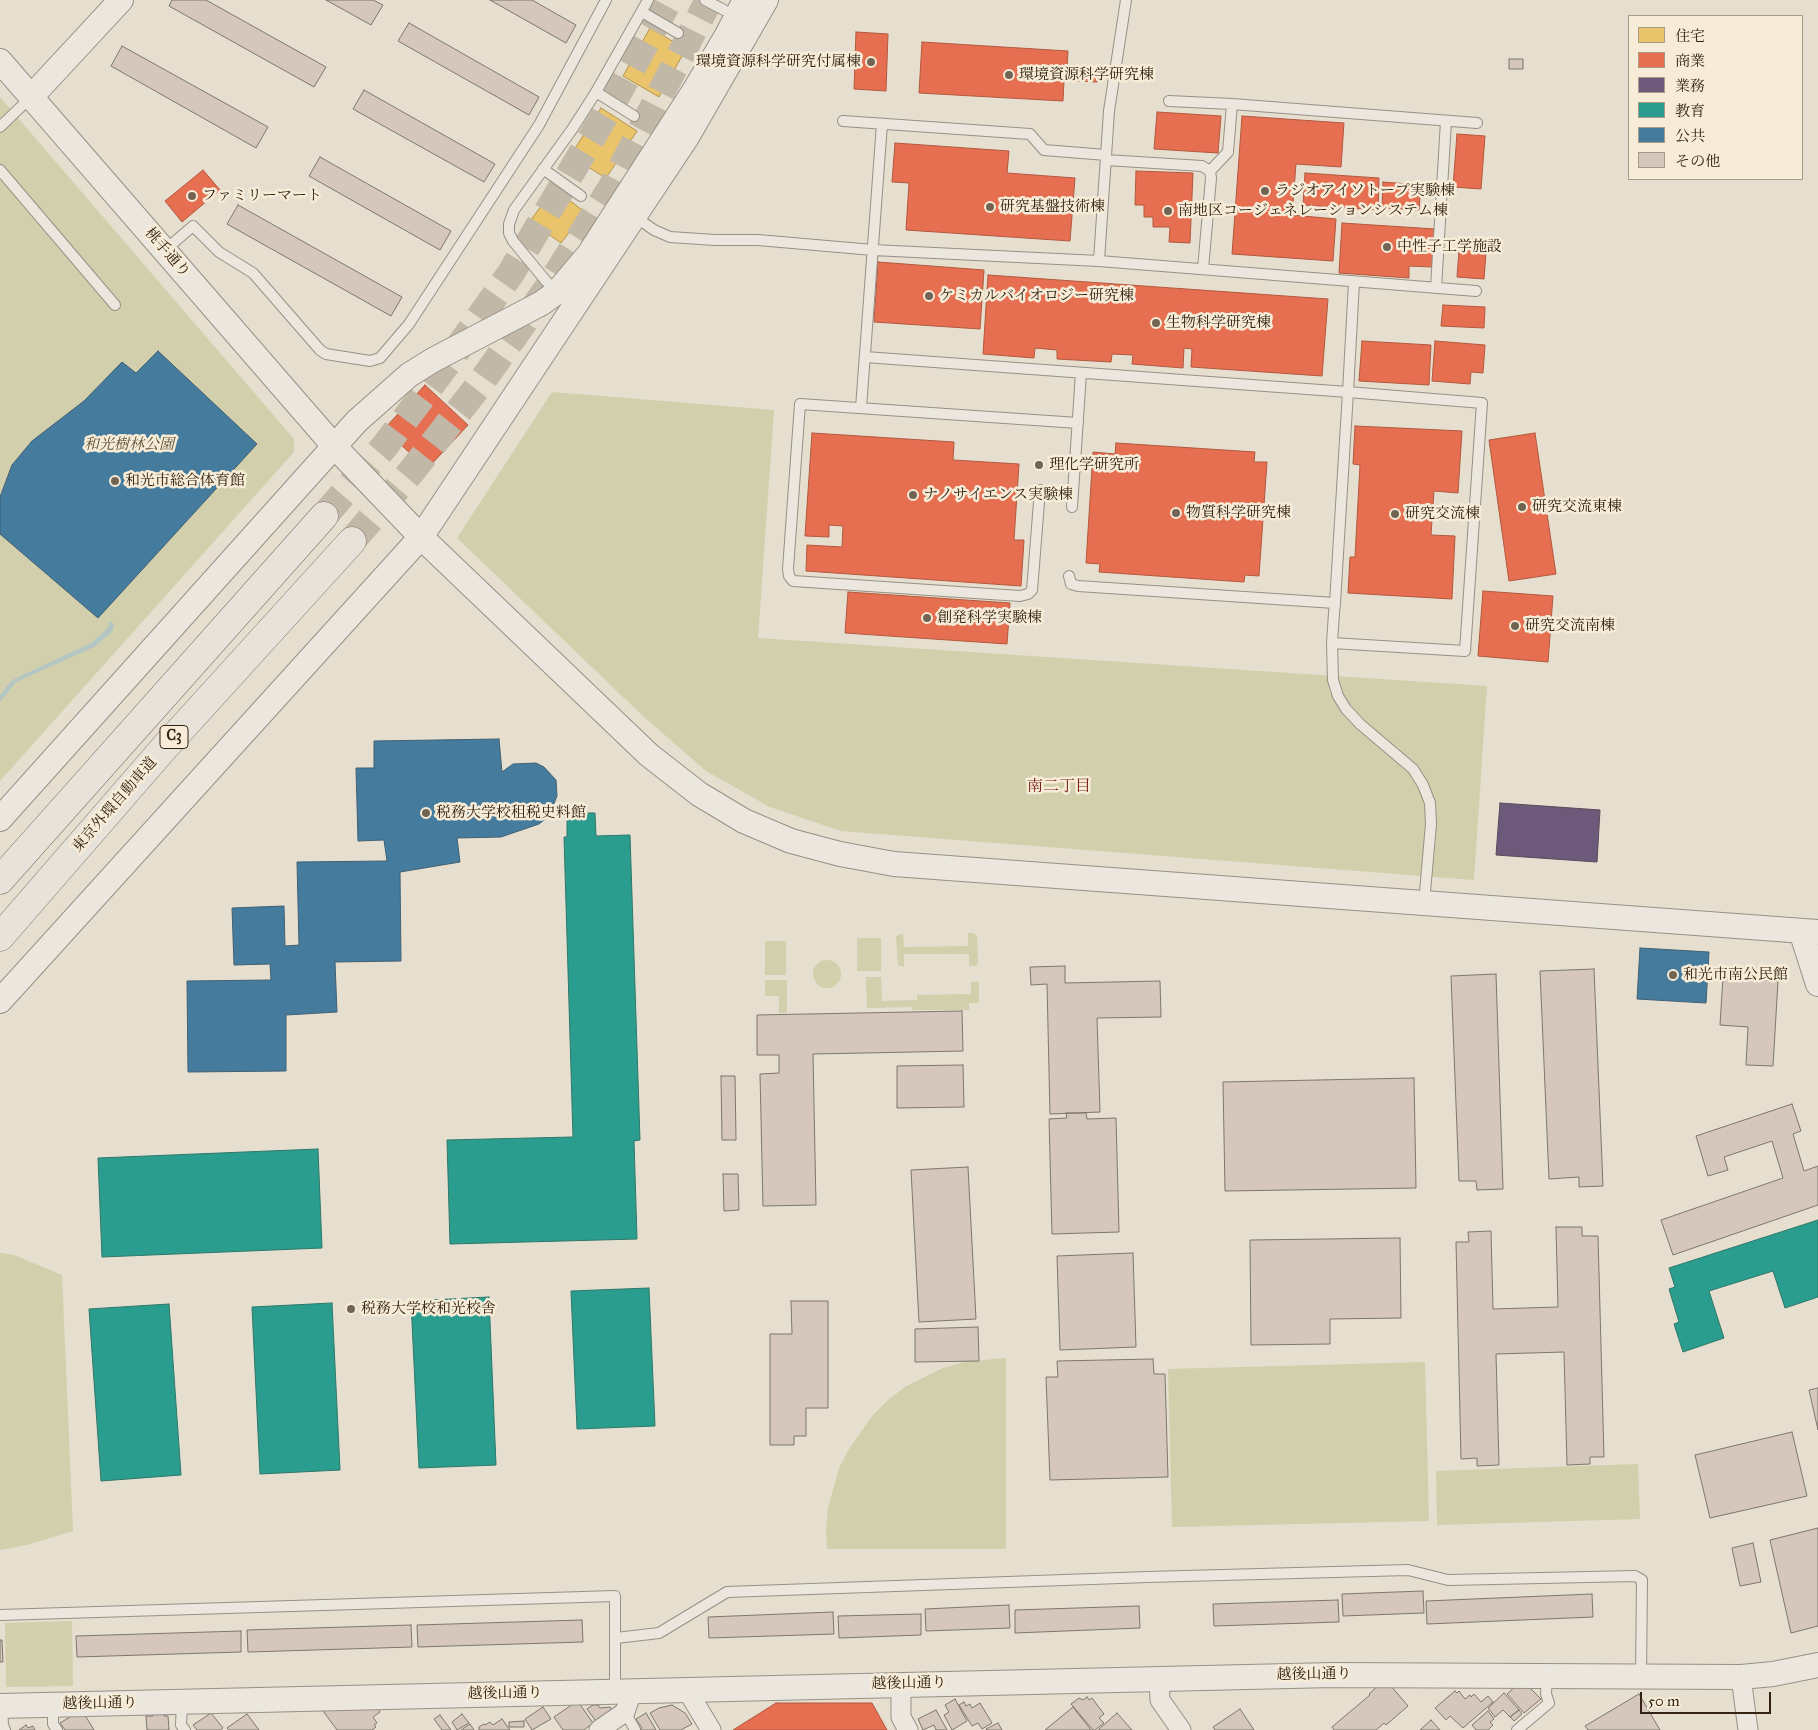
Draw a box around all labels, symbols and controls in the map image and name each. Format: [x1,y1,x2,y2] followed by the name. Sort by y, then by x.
[1628,15,1803,180] legend
[1675,27,1705,45] text: 住宅
[1675,52,1705,70] text: 商業
[696,53,861,71] place label: 環境資源科学研究付属棟
[865,56,877,68] marker: 環境資源科学研究付属棟
[1019,66,1154,84] place label: 環境資源科学研究棟
[1003,69,1015,81] marker: 環境資源科学研究棟
[1675,77,1705,95] text: 業務
[1675,102,1705,120] text: 教育
[1675,127,1705,145] text: 公共
[1675,152,1720,170] text: その他
[1275,182,1455,200] place label: ラジオアイソトープ実験棟
[1259,185,1271,197] marker: ラジオアイソトープ実験棟
[202,187,322,205] place label: ファミリーマート
[186,190,198,202] marker: ファミリーマート
[1000,198,1105,216] place label: 研究基盤技術棟
[984,201,996,213] marker: 研究基盤技術棟
[1178,202,1448,220] place label: 南地区コージェネレーションシステム棟
[1162,205,1174,217] marker: 南地区コージェネレーションシステム棟
[141,224,193,282] street label: 桃手通り
[1397,238,1502,256] place label: 中性子工学施設
[1381,241,1393,253] marker: 中性子工学施設
[939,287,1134,305] place label: ケミカルバイオロジー研究棟
[923,290,935,302] marker: ケミカルバイオロジー研究棟
[1166,314,1271,332] place label: 生物科学研究棟
[1150,317,1162,329] marker: 生物科学研究棟
[84,436,174,454] park label: 和光樹林公園
[1049,456,1139,474] place label: 理化学研究所
[1033,459,1045,471] marker: 理化学研究所
[125,472,245,490] place label: 和光市総合体育館
[109,475,121,487] marker: 和光市総合体育館
[923,486,1073,504] place label: ナノサイエンス実験棟
[907,489,919,501] marker: ナノサイエンス実験棟
[1532,498,1622,516] place label: 研究交流東棟
[1516,501,1528,513] marker: 研究交流東棟
[1186,504,1291,522] place label: 物質科学研究棟
[1405,505,1480,523] place label: 研究交流棟
[1170,507,1182,519] marker: 物質科学研究棟
[1389,508,1401,520] marker: 研究交流棟
[937,609,1042,627] place label: 創発科学実験棟
[921,612,933,624] marker: 創発科学実験棟
[1525,617,1615,635] place label: 研究交流南棟
[1509,620,1521,632] marker: 研究交流南棟
[160,726,188,749] road number: C3
[69,754,161,856] street label: 東京外環自動車道
[1027,777,1091,797] district label: 南二丁目
[436,804,586,822] place label: 税務大学校租税史料館
[420,807,432,819] marker: 税務大学校租税史料館
[1683,966,1788,984] place label: 和光市南公民館
[1667,969,1679,981] marker: 和光市南公民館
[361,1300,496,1318] place label: 税務大学校和光校舎
[345,1303,357,1315] marker: 税務大学校和光校舎
[1276,1665,1352,1685] street label: 越後山通り
[871,1674,947,1694] street label: 越後山通り
[1643,1682,1774,1714] scale bar
[467,1684,543,1704] street label: 越後山通り
[1648,1692,1680,1710] text: 50 m
[62,1694,138,1714] street label: 越後山通り

